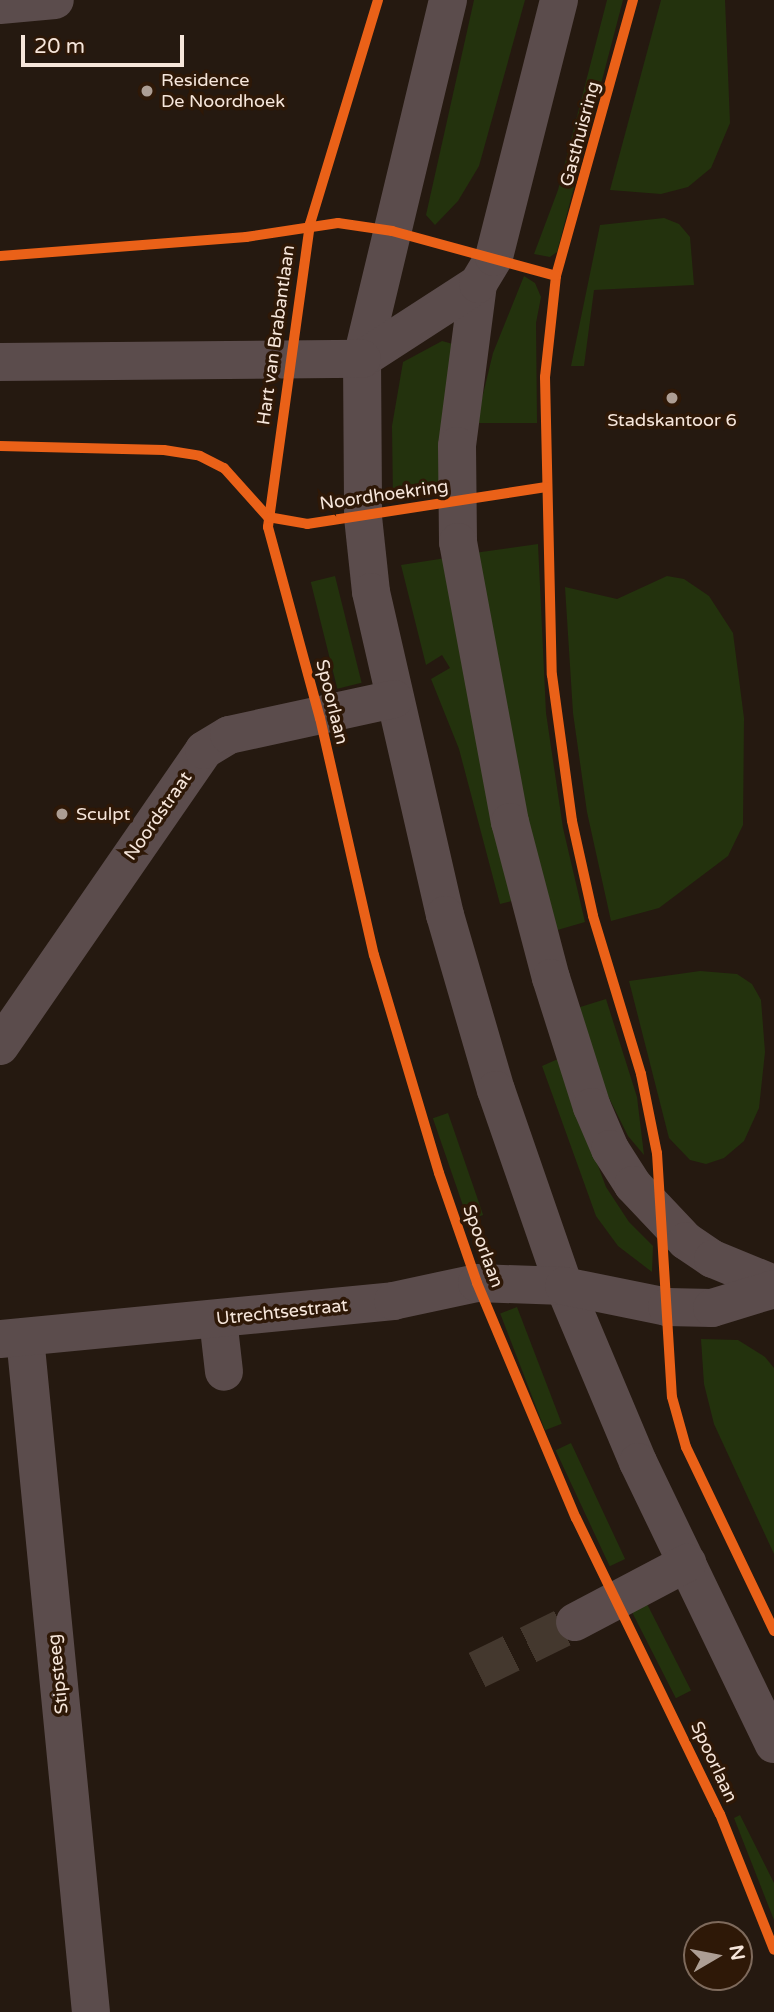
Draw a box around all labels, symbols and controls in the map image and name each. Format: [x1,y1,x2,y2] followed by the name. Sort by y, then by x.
[24,21,187,65] scale bar
[34,34,85,59] text: 20 m
[161,70,285,112] place label: Residence De Noordhoek
[556,79,604,189] street label: Gasthuisring
[139,83,155,99] marker: Residence De Noordhoek
[253,244,299,426] street label: Hart van Brabantlaan
[664,390,680,406] marker: Stadskantoor 6
[607,409,737,431] place label: Stadskantoor 6
[318,475,450,515] street label: Noordhoekring
[311,657,353,747] street label: Spoorlaan
[120,767,196,865] street label: Noordstraat
[76,803,130,825] place label: Sculpt
[54,806,70,822] marker: Sculpt
[458,1202,508,1290] street label: Spoorlaan
[215,1294,349,1330] street label: Utrechtsestraat
[43,1633,73,1715] street label: Stipsteeg
[686,1718,742,1806] street label: Spoorlaan
[683,1921,753,1991] north arrow
[725,1943,749,1962] text: N

